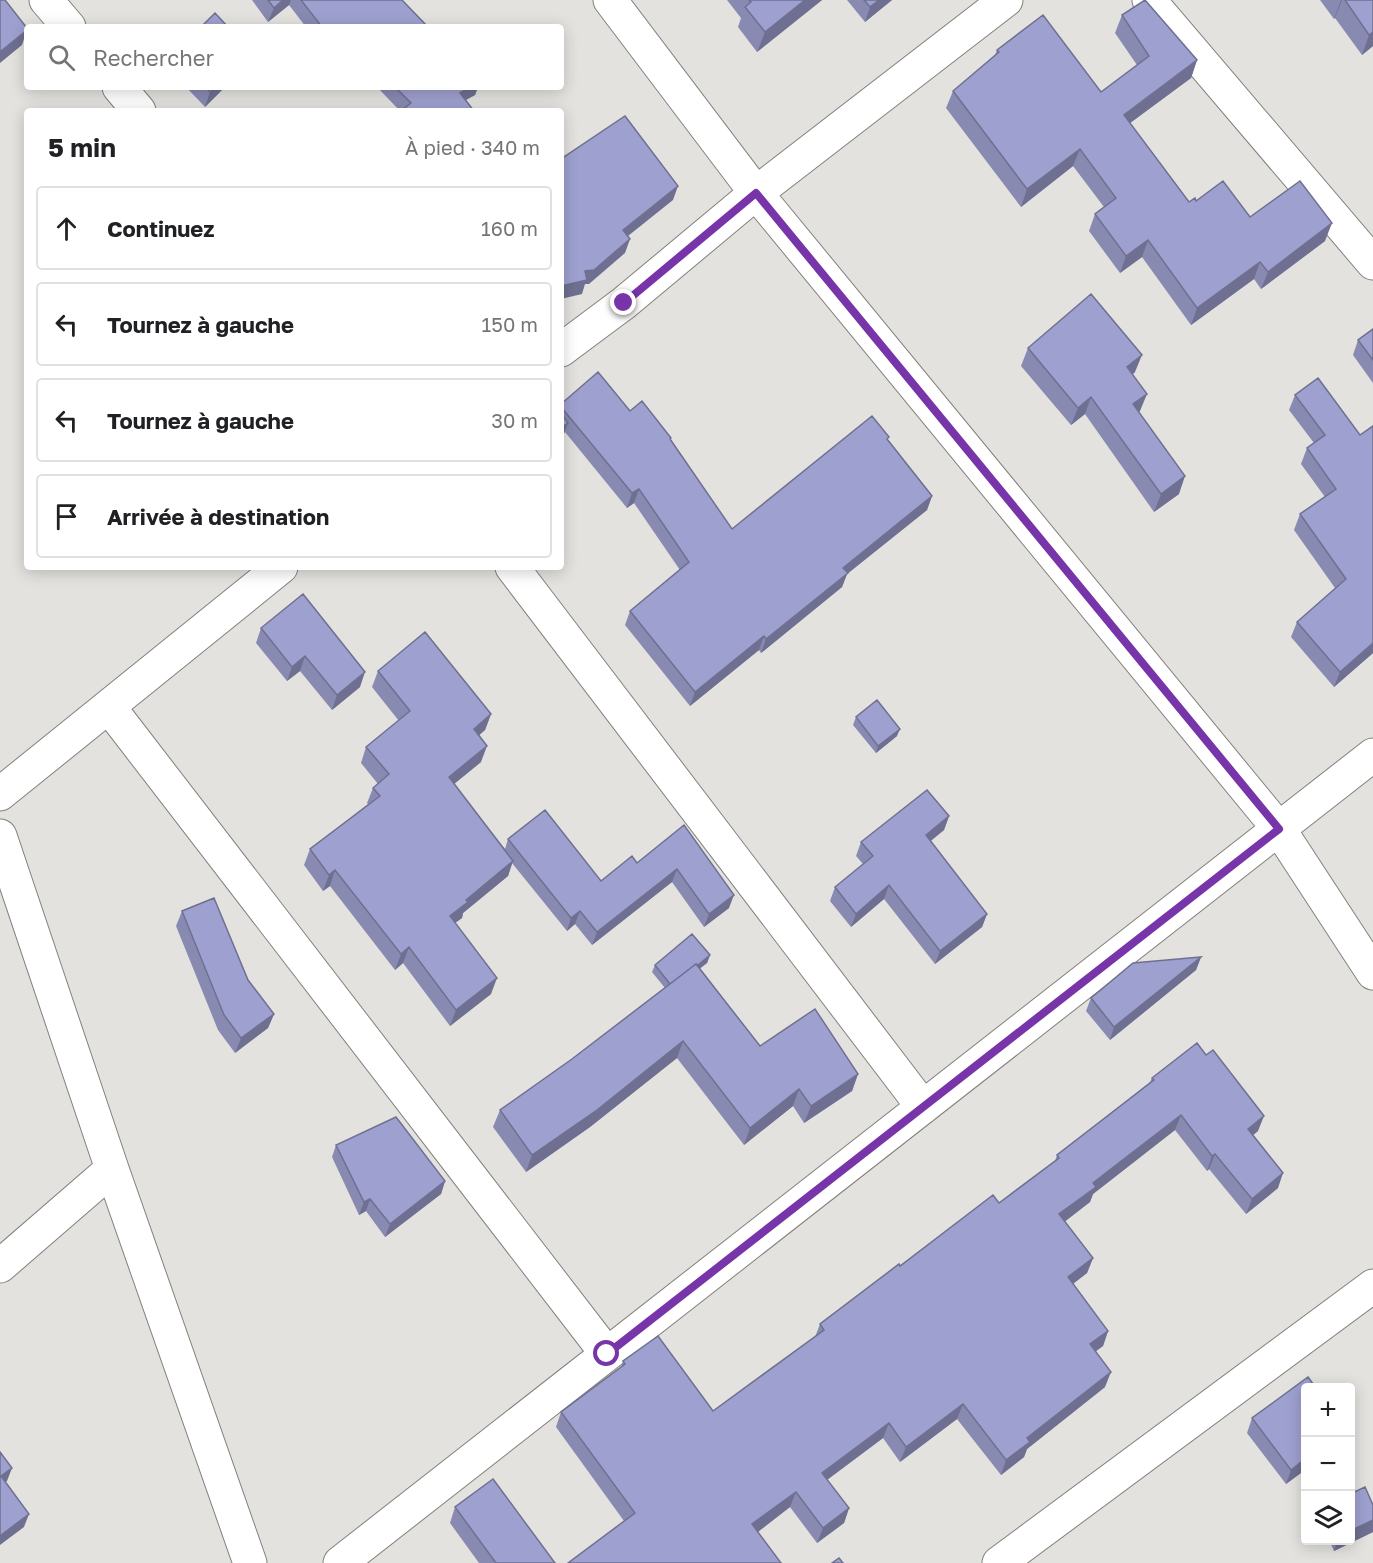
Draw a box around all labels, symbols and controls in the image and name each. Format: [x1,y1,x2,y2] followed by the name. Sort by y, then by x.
[24,24,564,90] search box
[45,41,78,74] icon: search
[93,44,214,71] text: Rechercher
[48,132,116,163] text: 5 min
[405,135,540,159] text: À pied · 340 m
[50,212,83,245] icon: ahead
[107,215,214,242] text: Continuez
[481,216,538,240] text: 160 m
[610,289,636,315] route end
[50,308,83,341] icon: left
[107,311,294,338] text: Tournez à gauche
[482,312,538,336] text: 150 m
[50,404,83,437] icon: left
[107,407,294,434] text: Tournez à gauche
[491,408,538,432] text: 30 m
[50,500,83,533] icon: arrive
[107,503,329,530] text: Arrivée à destination
[593,1340,619,1366] route start
[1301,1383,1355,1545] map controls
[1301,1383,1355,1437] button: +
[1301,1437,1355,1491] button: −
[1301,1491,1355,1545] button: layers

